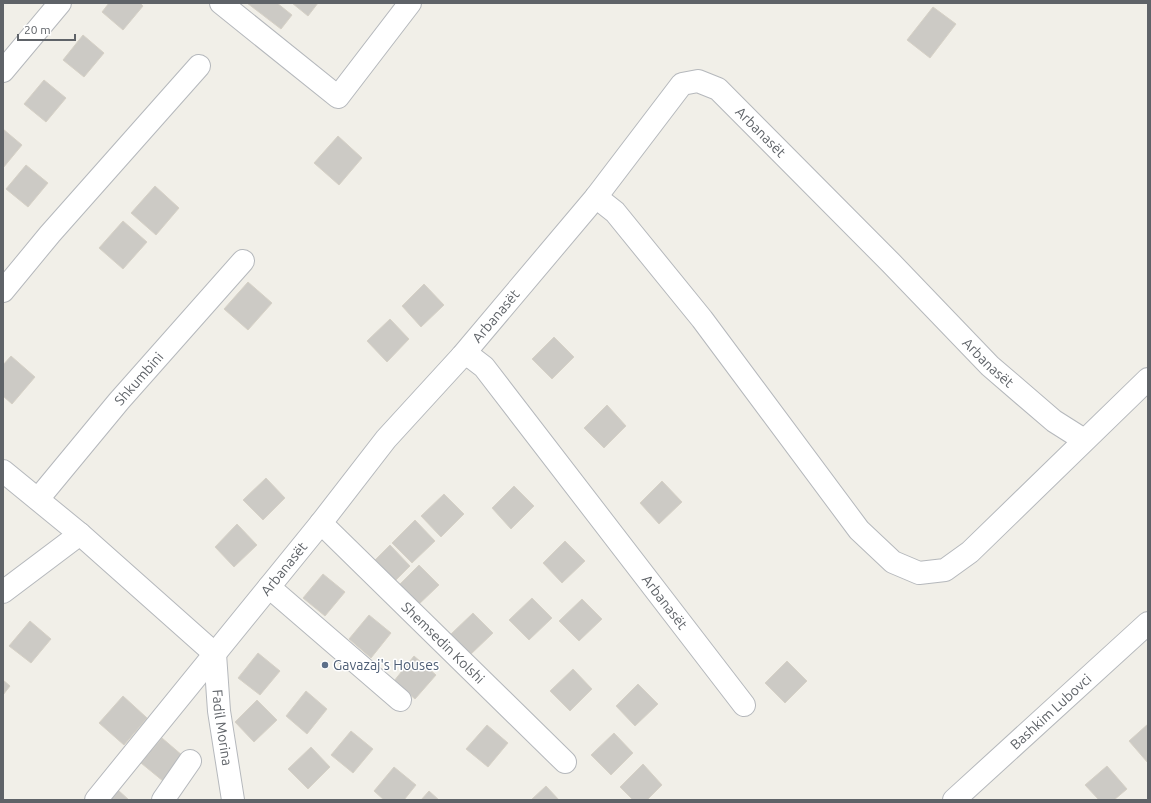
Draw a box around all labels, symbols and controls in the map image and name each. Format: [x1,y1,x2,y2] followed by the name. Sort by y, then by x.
[18,16,75,42] scale bar
[24,23,51,36] text: 20 m
[732,104,789,161] street label: Arbanasët
[469,286,523,346] street label: Arbanasët
[959,335,1017,391] street label: Arbanasët
[111,349,167,408] street label: Shkumbini
[257,538,311,599] street label: Arbanasët
[639,572,691,633] street label: Arbanasët
[398,599,488,687] street label: Shemsedin Kolshi
[333,657,439,673] place label: Gavazaj's Houses
[320,660,330,670] marker: Gavazaj's Houses
[1007,671,1095,753] street label: Bashkim Lubovci
[210,689,235,767] street label: Fadil Morina

